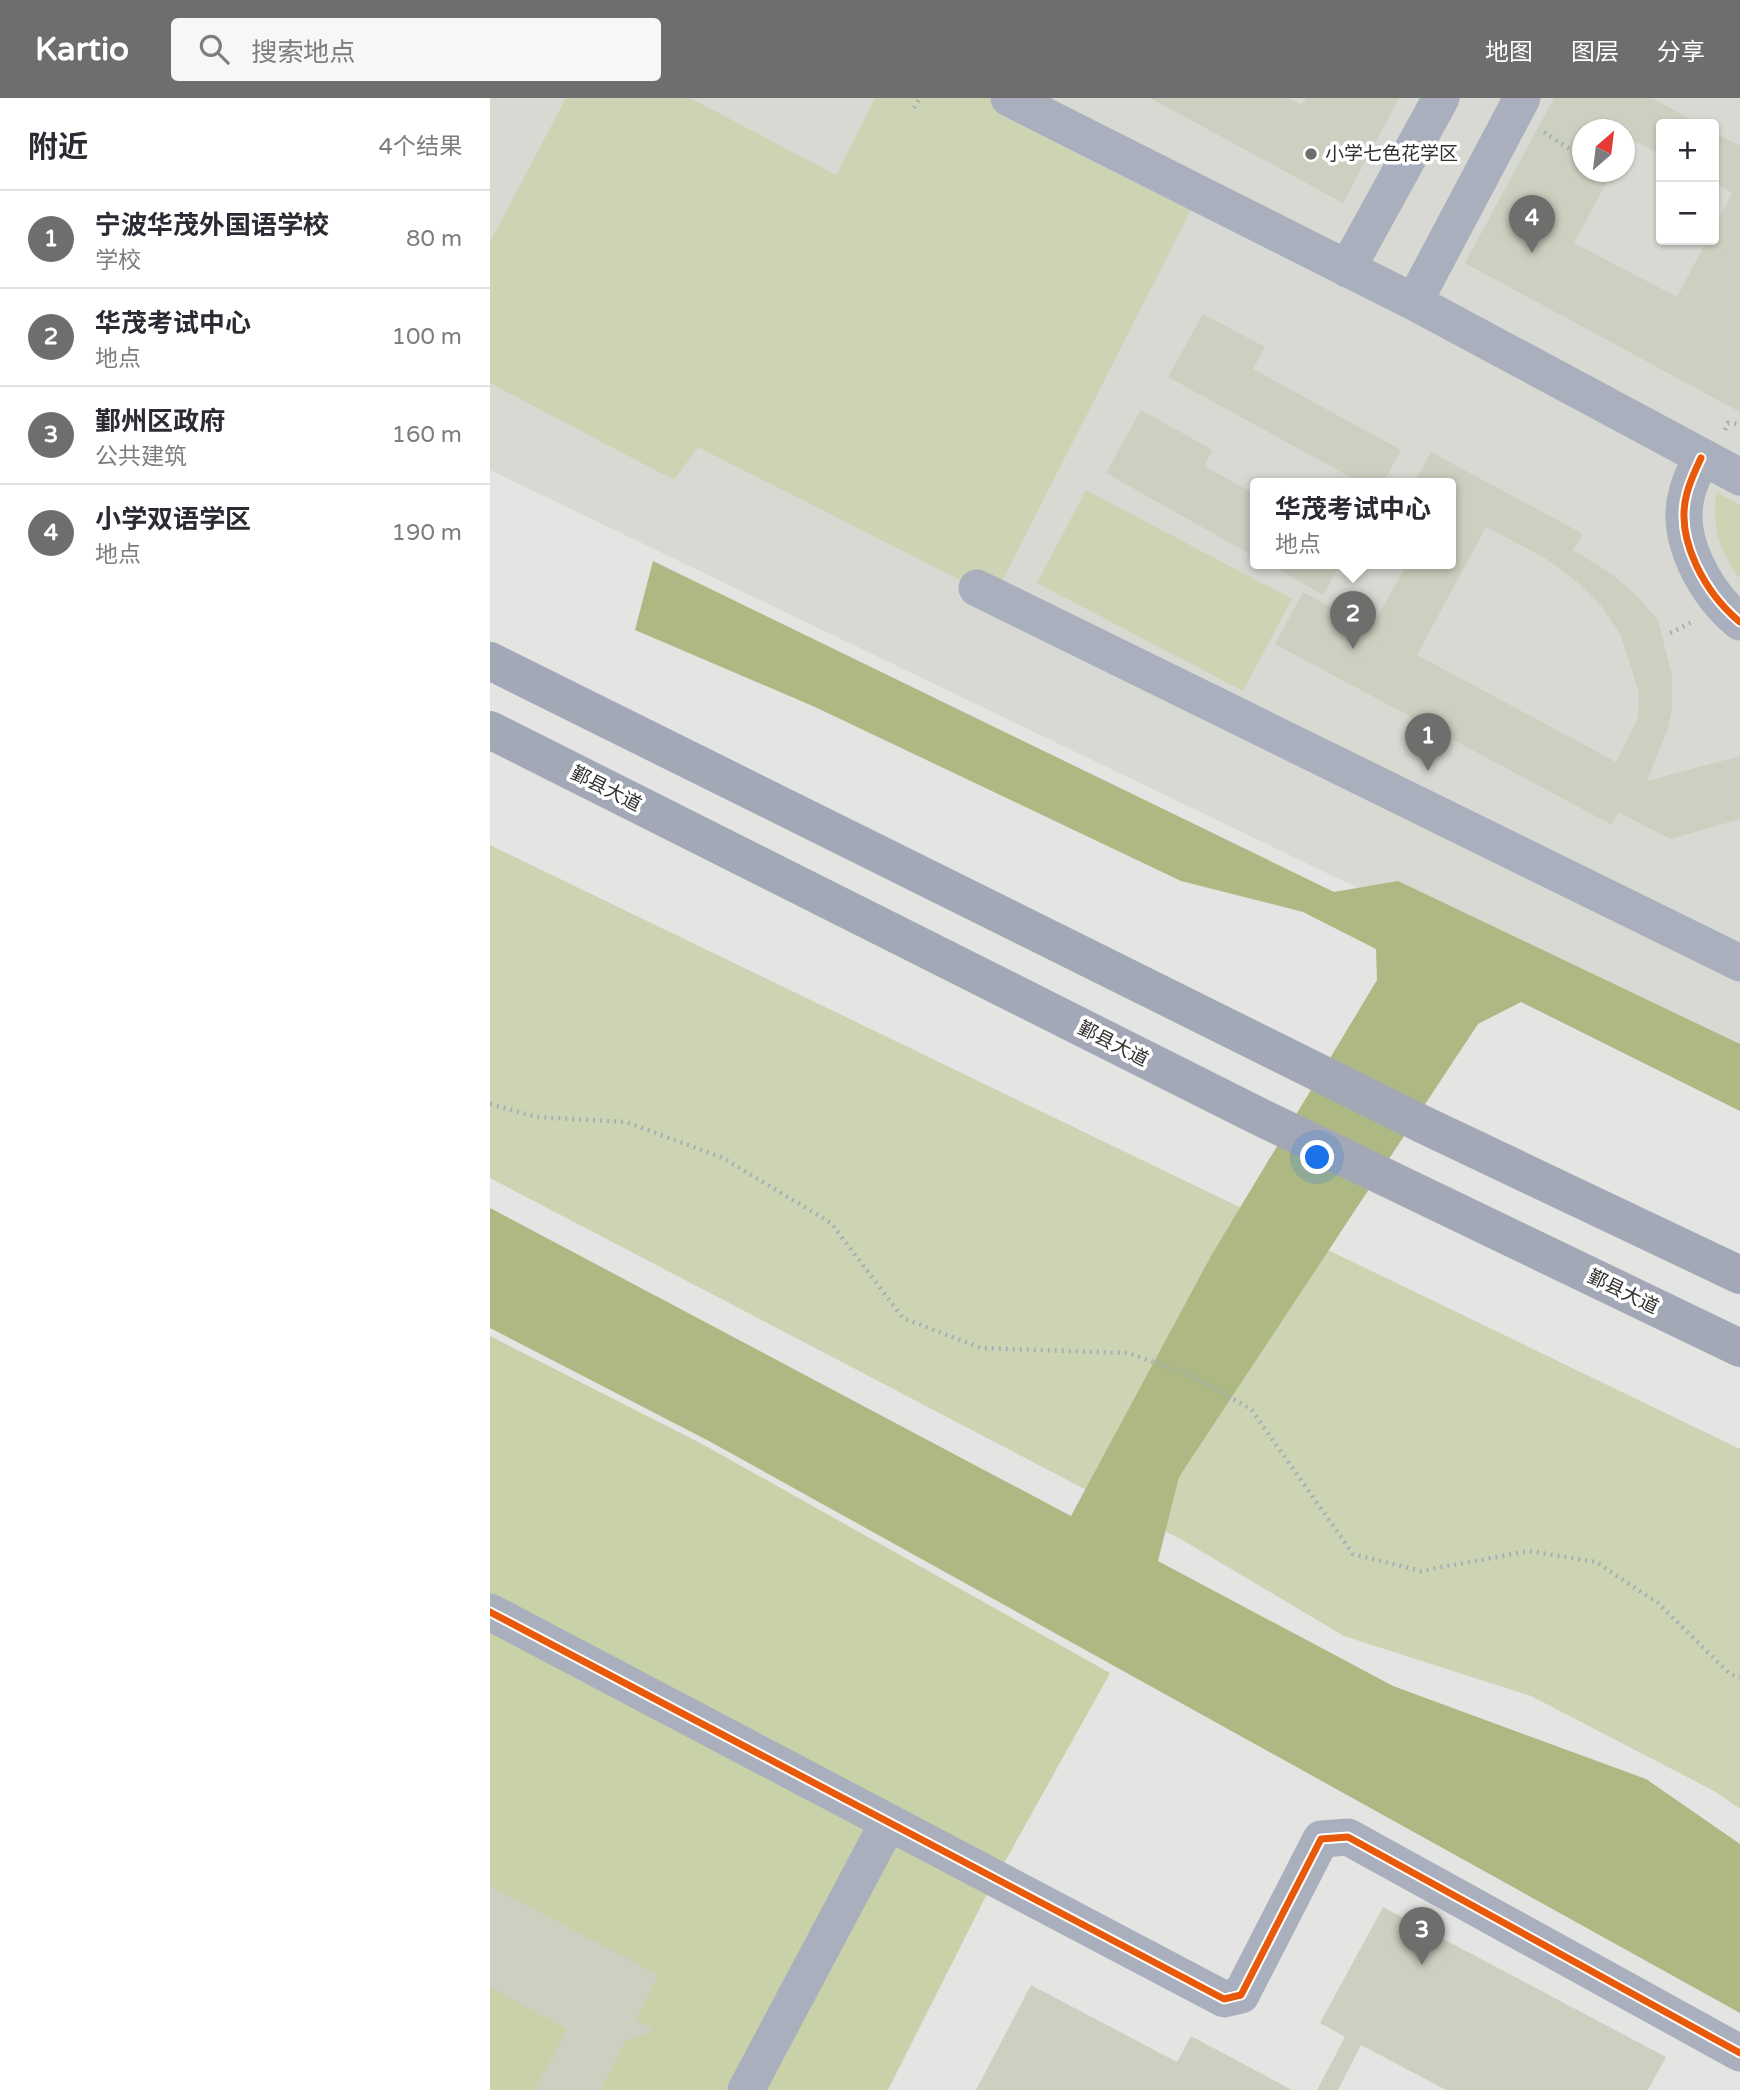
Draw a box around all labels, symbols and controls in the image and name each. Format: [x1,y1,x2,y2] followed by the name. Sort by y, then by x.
[171,18,661,81] search box
[35,30,129,69] text: Kartio
[195,30,233,68] icon: search
[251,37,355,68] text: 搜索地点
[1485,38,1533,67] text: 地图
[1571,38,1619,67] text: 图层
[1657,38,1705,67] text: 分享
[1572,119,1635,182] north arrow
[1656,119,1719,245] map controls
[1656,119,1719,182] button: +
[28,129,88,166] text: 附近
[379,133,462,161] text: 4个结果
[1325,143,1458,165] place label: 小学七色花学区
[1303,146,1319,162] marker: 小学七色花学区
[1656,182,1719,245] button: −
[1509,195,1555,253] pin: 4
[95,210,329,241] text: 宁波华茂外国语学校
[44,225,58,253] text: 1
[406,225,462,253] text: 80 m
[95,247,141,275] text: 学校
[95,308,251,339] text: 华茂考试中心
[44,323,58,351] text: 2
[392,323,462,351] text: 100 m
[95,345,141,373] text: 地点
[95,406,225,437] text: 鄞州区政府
[44,421,58,449] text: 3
[392,421,462,449] text: 160 m
[95,443,187,471] text: 公共建筑
[1250,478,1456,569] popup
[1275,494,1431,525] text: 华茂考试中心
[95,504,251,535] text: 小学双语学区
[44,519,58,547] text: 4
[392,519,462,547] text: 190 m
[1275,531,1321,559] text: 地点
[95,541,141,569] text: 地点
[1330,591,1376,649] pin: 2
[1405,713,1451,771] pin: 1
[567,762,645,816] street label: 鄞县大道
[1074,1017,1152,1071] street label: 鄞县大道
[1300,1140,1334,1174] your location
[1584,1265,1662,1319] street label: 鄞县大道
[1399,1907,1445,1965] pin: 3

